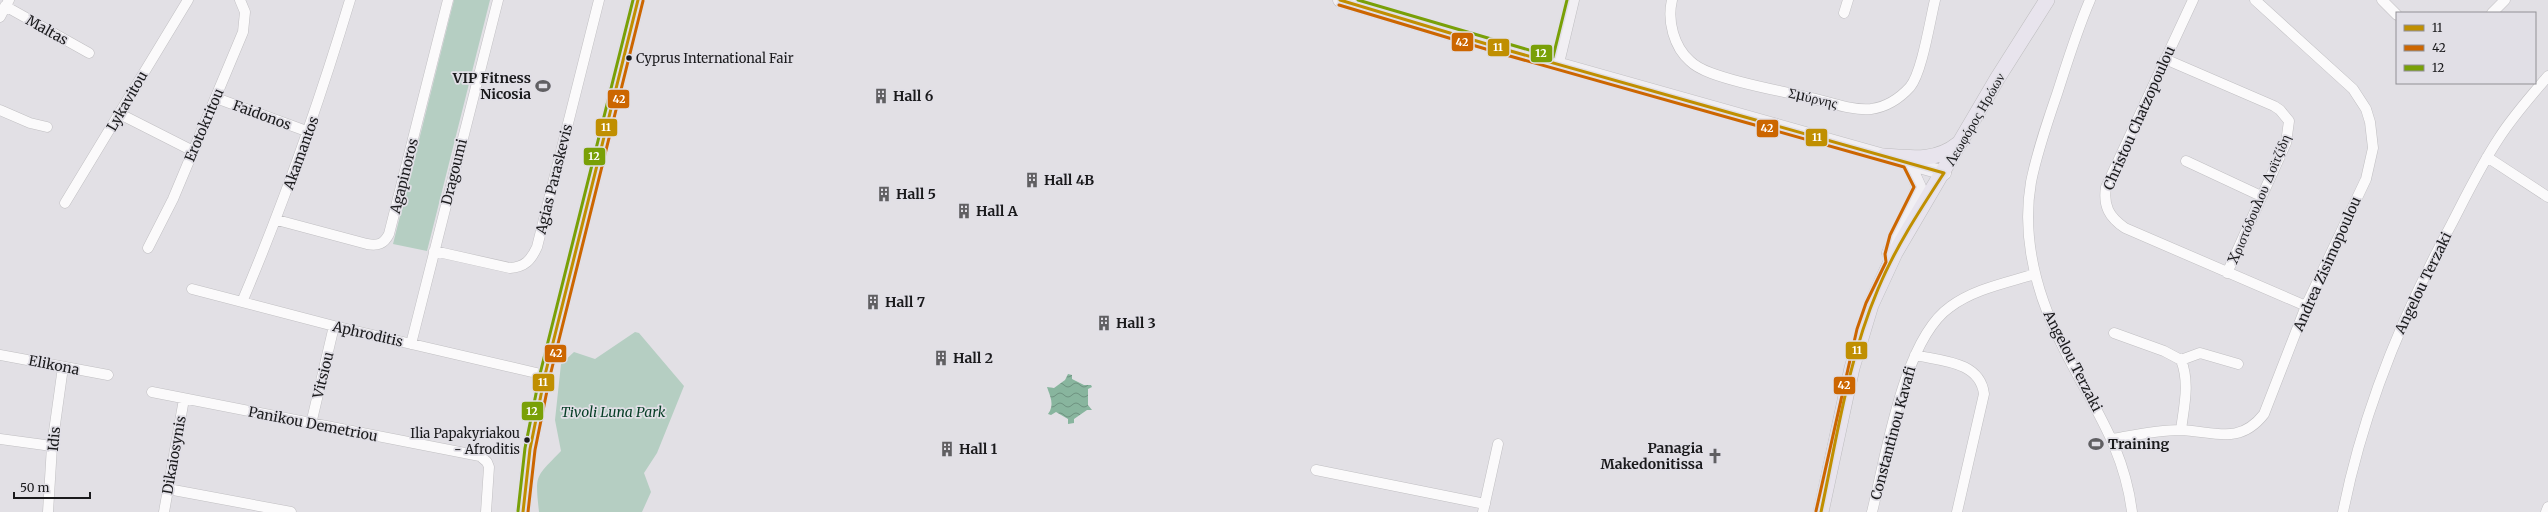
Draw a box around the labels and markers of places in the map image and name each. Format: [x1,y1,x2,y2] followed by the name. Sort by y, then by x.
[636,50,794,67] place label: Cyprus International Fair
[624,53,634,63] marker: Cyprus International Fair
[452,69,531,103] place label: VIP Fitness Nicosia
[534,77,552,95] sports icon: VIP Fitness Nicosia
[872,87,890,105] building icon: Hall 6
[893,87,934,105] place label: Hall 6
[1023,171,1041,189] building icon: Hall 4B
[1044,171,1094,189] place label: Hall 4B
[875,185,893,203] building icon: Hall 5
[896,185,936,203] place label: Hall 5
[955,202,973,220] building icon: Hall A
[976,202,1019,220] place label: Hall A
[864,293,882,311] building icon: Hall 7
[885,293,925,311] place label: Hall 7
[1095,314,1113,332] building icon: Hall 3
[1116,314,1156,332] place label: Hall 3
[932,349,950,367] building icon: Hall 2
[953,349,993,367] place label: Hall 2
[410,425,520,458] place label: Ilia Papakyriakou - Afroditis
[522,435,532,445] marker: Ilia Papakyriakou - Afroditis
[2087,435,2105,453] sports icon: Training
[2108,435,2169,453] place label: Training
[1600,439,1703,473] place label: Panagia Makedonitissa
[938,440,956,458] building icon: Hall 1
[959,440,998,458] place label: Hall 1
[1706,447,1724,465] church icon: Panagia Makedonitissa

